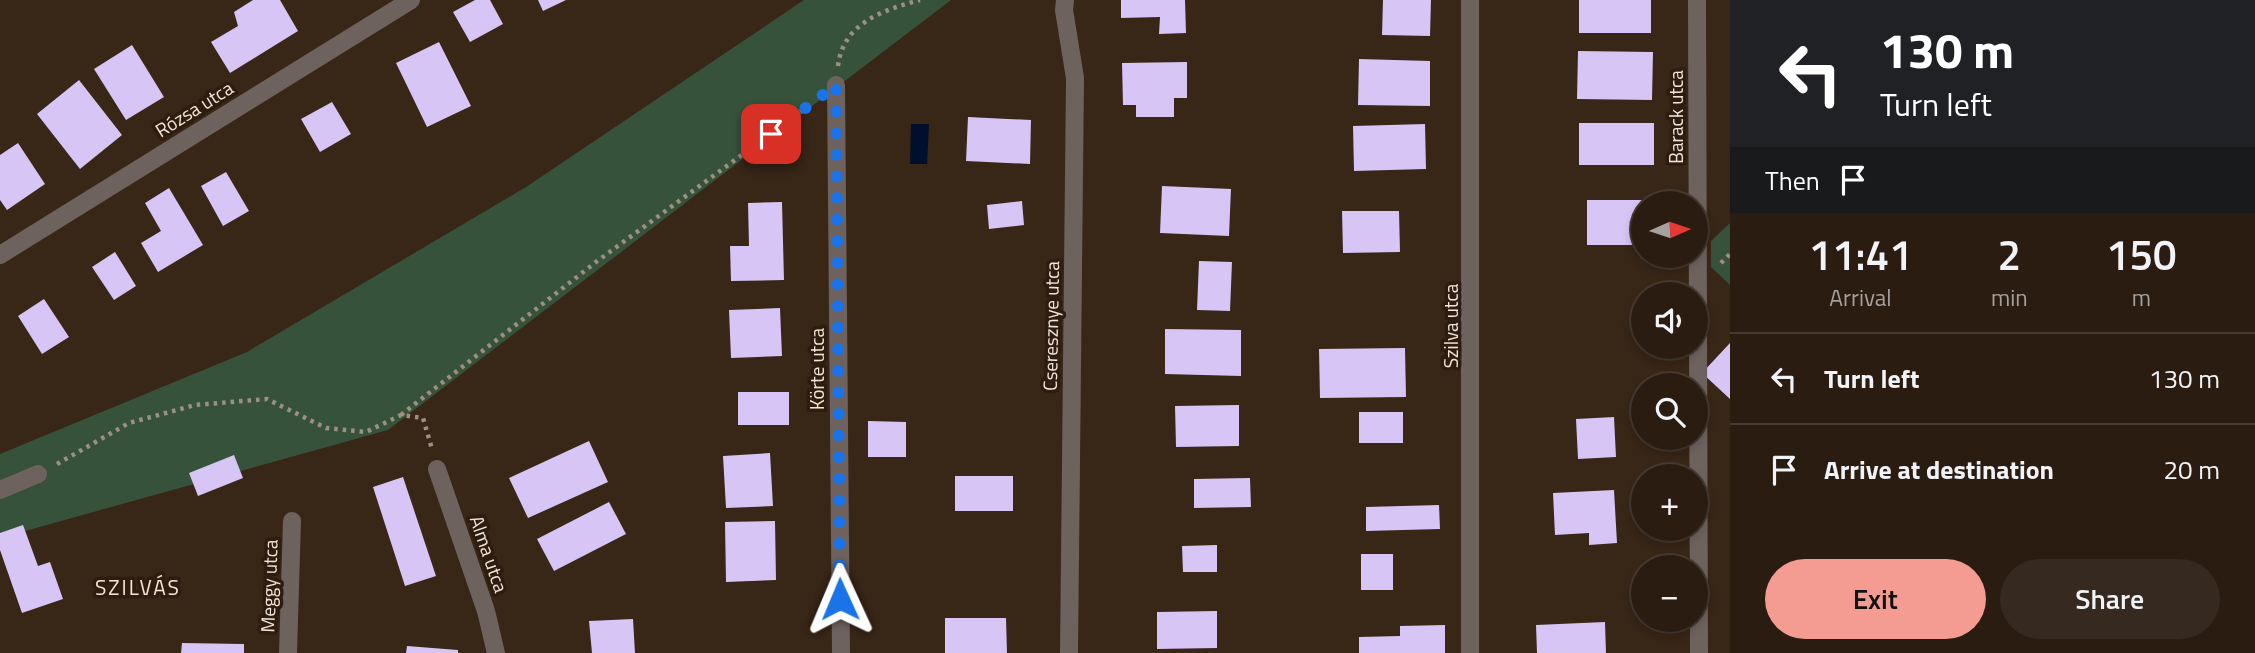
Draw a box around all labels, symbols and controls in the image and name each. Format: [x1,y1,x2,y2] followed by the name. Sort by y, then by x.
[1880,12,2014,87] text: 130 m
[1765,28,1856,119] icon: left
[1661,70,1690,164] street label: Barack utca
[149,73,239,144] street label: Rózsa utca
[1880,80,1992,128] text: Turn left
[741,104,801,164] pin
[752,115,790,153] icon: arrive
[1765,161,1820,200] text: Then
[1834,161,1872,199] icon: arrive
[1631,191,1708,268] north arrow
[1631,191,1708,632] map controls
[1808,222,1913,286] text: 11:41
[1998,222,2021,286] text: 2
[2106,222,2177,286] text: 150
[1035,260,1066,391] street label: Cseresznye utca
[1829,280,1892,315] text: Arrival
[1991,280,2028,315] text: min
[2132,280,2151,315] text: m
[1631,282,1708,359] button: sound
[1436,283,1465,368] street label: Szilva utca
[802,327,831,410] street label: Körte utca
[1824,359,1919,398] text: Turn left
[2149,359,2220,398] text: 130 m
[1765,360,1803,398] icon: left
[1631,373,1708,450] button: search
[1824,450,2054,489] text: Arrive at destination
[2163,450,2220,489] text: 20 m
[1765,451,1803,489] icon: arrive
[1631,464,1708,541] button: +
[463,511,516,597] street label: Alma utca
[252,539,285,633] street label: Meggy utca
[1631,555,1708,632] button: −
[1765,559,1986,639] button: Exit
[2000,559,2220,639] button: Share
[803,562,877,636] position arrow
[95,571,181,603] district label: SZILVÁS

